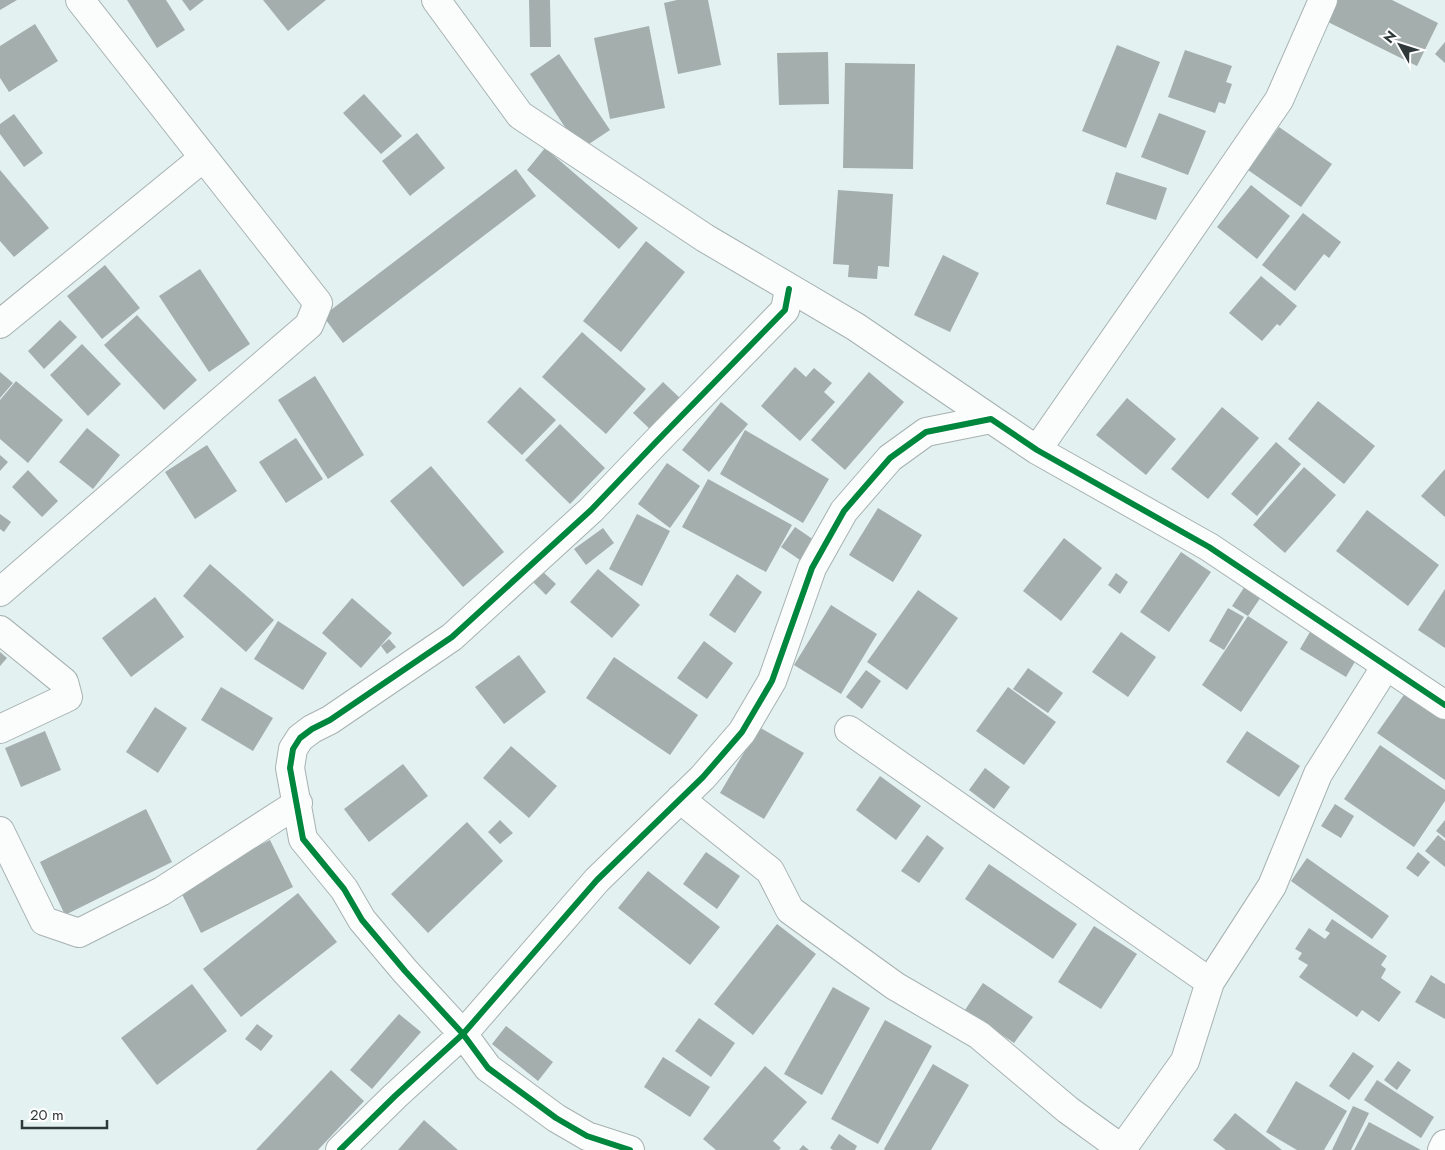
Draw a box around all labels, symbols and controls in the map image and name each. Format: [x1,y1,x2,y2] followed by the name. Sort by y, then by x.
[1375,20,1425,70] north arrow
[1379,26,1401,47] text: N
[22,1098,108,1130] scale bar
[30,1104,64,1126] text: 20 m

